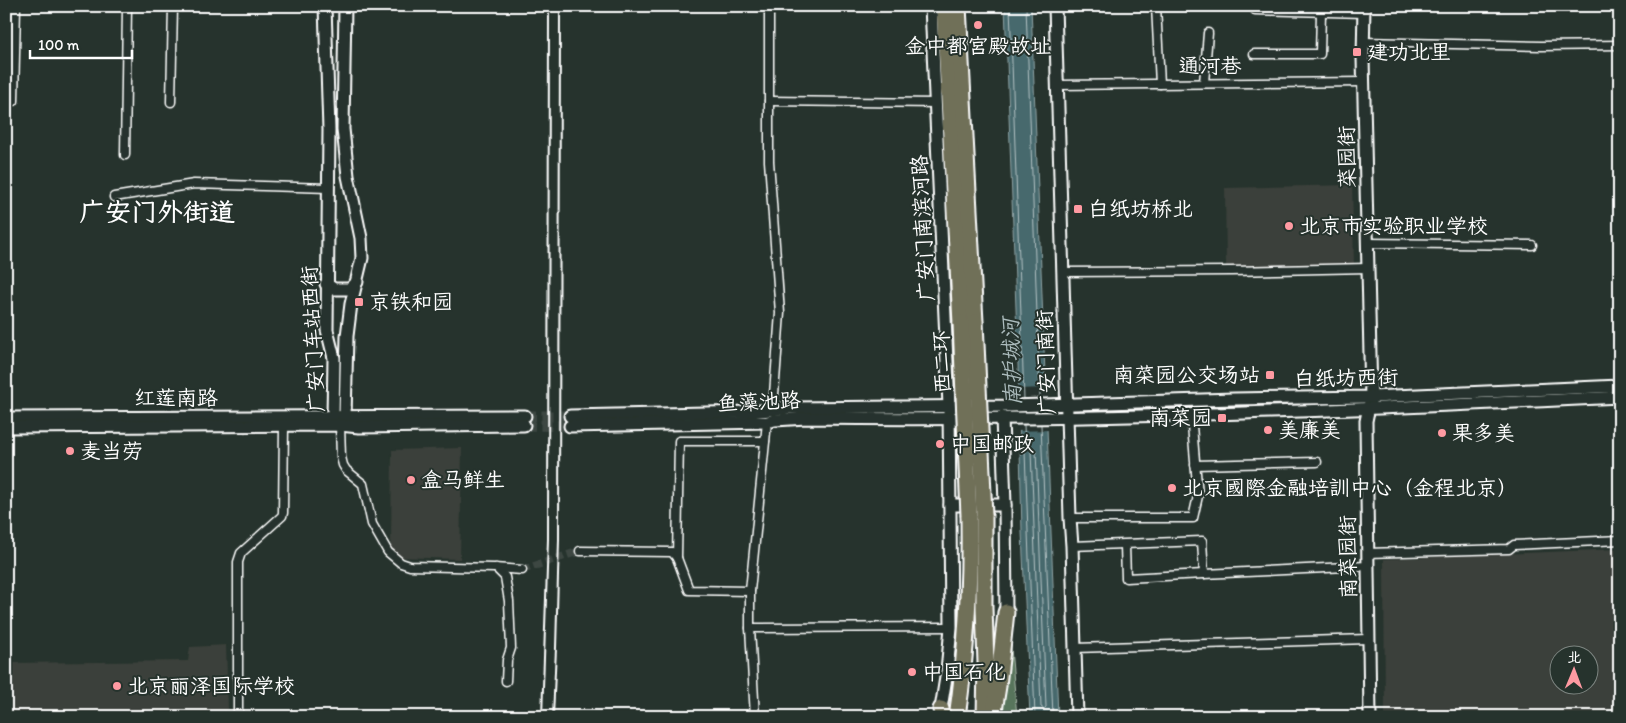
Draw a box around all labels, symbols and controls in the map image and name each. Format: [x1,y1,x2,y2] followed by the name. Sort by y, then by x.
[972,19,984,31] marker: 金中都宫殿故址
[30,28,132,60] scale bar
[905,33,1052,58] place label: 金中都宫殿故址
[38,36,80,54] text: 100 m
[1367,39,1451,64] place label: 建功北里
[1351,46,1363,58] marker: 建功北里
[1179,53,1242,78] street label: 通河巷
[1333,125,1360,189] street label: 菜园街
[906,154,939,302] street label: 广安门南滨河路
[79,196,235,228] district label: 广安门外街道
[1088,196,1193,221] place label: 白纸坊桥北
[1072,203,1084,215] marker: 白纸坊桥北
[1299,213,1488,238] place label: 北京市实验职业学校
[1283,220,1295,232] marker: 北京市实验职业学校
[296,265,329,413] street label: 广安门车站西街
[369,289,453,314] place label: 京铁和园
[353,296,365,308] marker: 京铁和园
[1031,309,1060,415] street label: 广安门南街
[996,315,1027,406] water label: 南护城河
[928,330,955,394] street label: 西二环
[1113,362,1260,387] place label: 南菜园公交场站
[1293,364,1399,391] street label: 白纸坊西街
[1264,369,1276,381] marker: 南菜园公交场站
[134,385,218,410] street label: 红莲南路
[716,387,802,416] street label: 鱼藻池路
[1149,405,1212,430] place label: 南菜园
[1216,412,1228,424] marker: 南菜园
[1278,417,1341,442] place label: 美廉美
[1452,420,1515,445] place label: 果多美
[1262,424,1274,436] marker: 美廉美
[1436,427,1448,439] marker: 果多美
[950,431,1034,456] place label: 中国邮政
[80,438,143,463] place label: 麦当劳
[934,438,946,450] marker: 中国邮政
[64,445,76,457] marker: 麦当劳
[421,467,505,492] place label: 盒马鲜生
[405,474,417,486] marker: 盒马鲜生
[1182,475,1518,500] place label: 北京國際金融培訓中心（金程北京）
[1166,482,1178,494] marker: 北京國際金融培訓中心（金程北京）
[1334,515,1361,599] street label: 南菜园街
[1548,646,1598,696] north arrow
[1567,649,1581,666] text: 北
[922,659,1006,684] place label: 中国石化
[906,666,918,678] marker: 中国石化
[127,673,295,698] place label: 北京丽泽国际学校
[111,680,123,692] marker: 北京丽泽国际学校

